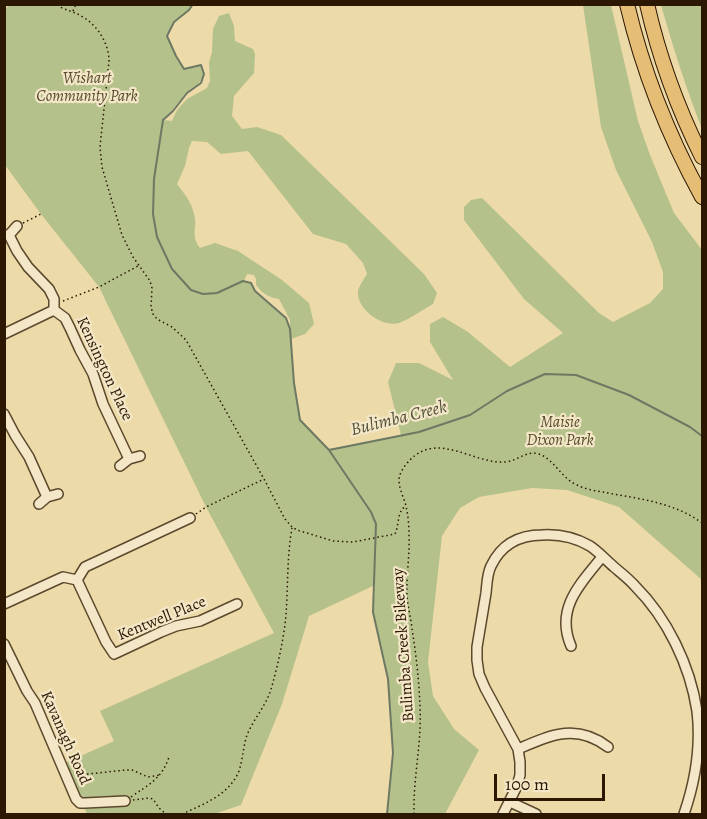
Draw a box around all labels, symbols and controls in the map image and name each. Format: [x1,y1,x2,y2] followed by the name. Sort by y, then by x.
[36,69,138,107] park label: Wishart Community Park
[72,314,136,424] street label: Kensington Place
[349,397,449,441] water label: Bulimba Creek
[526,413,594,451] park label: Maisie Dixon Park
[389,568,419,722] street label: Bulimba Creek Bikeway
[115,593,209,645] street label: Kentwell Place
[36,688,94,788] street label: Kavanagh Road
[497,762,608,800] scale bar
[505,772,549,796] text: 100 m

